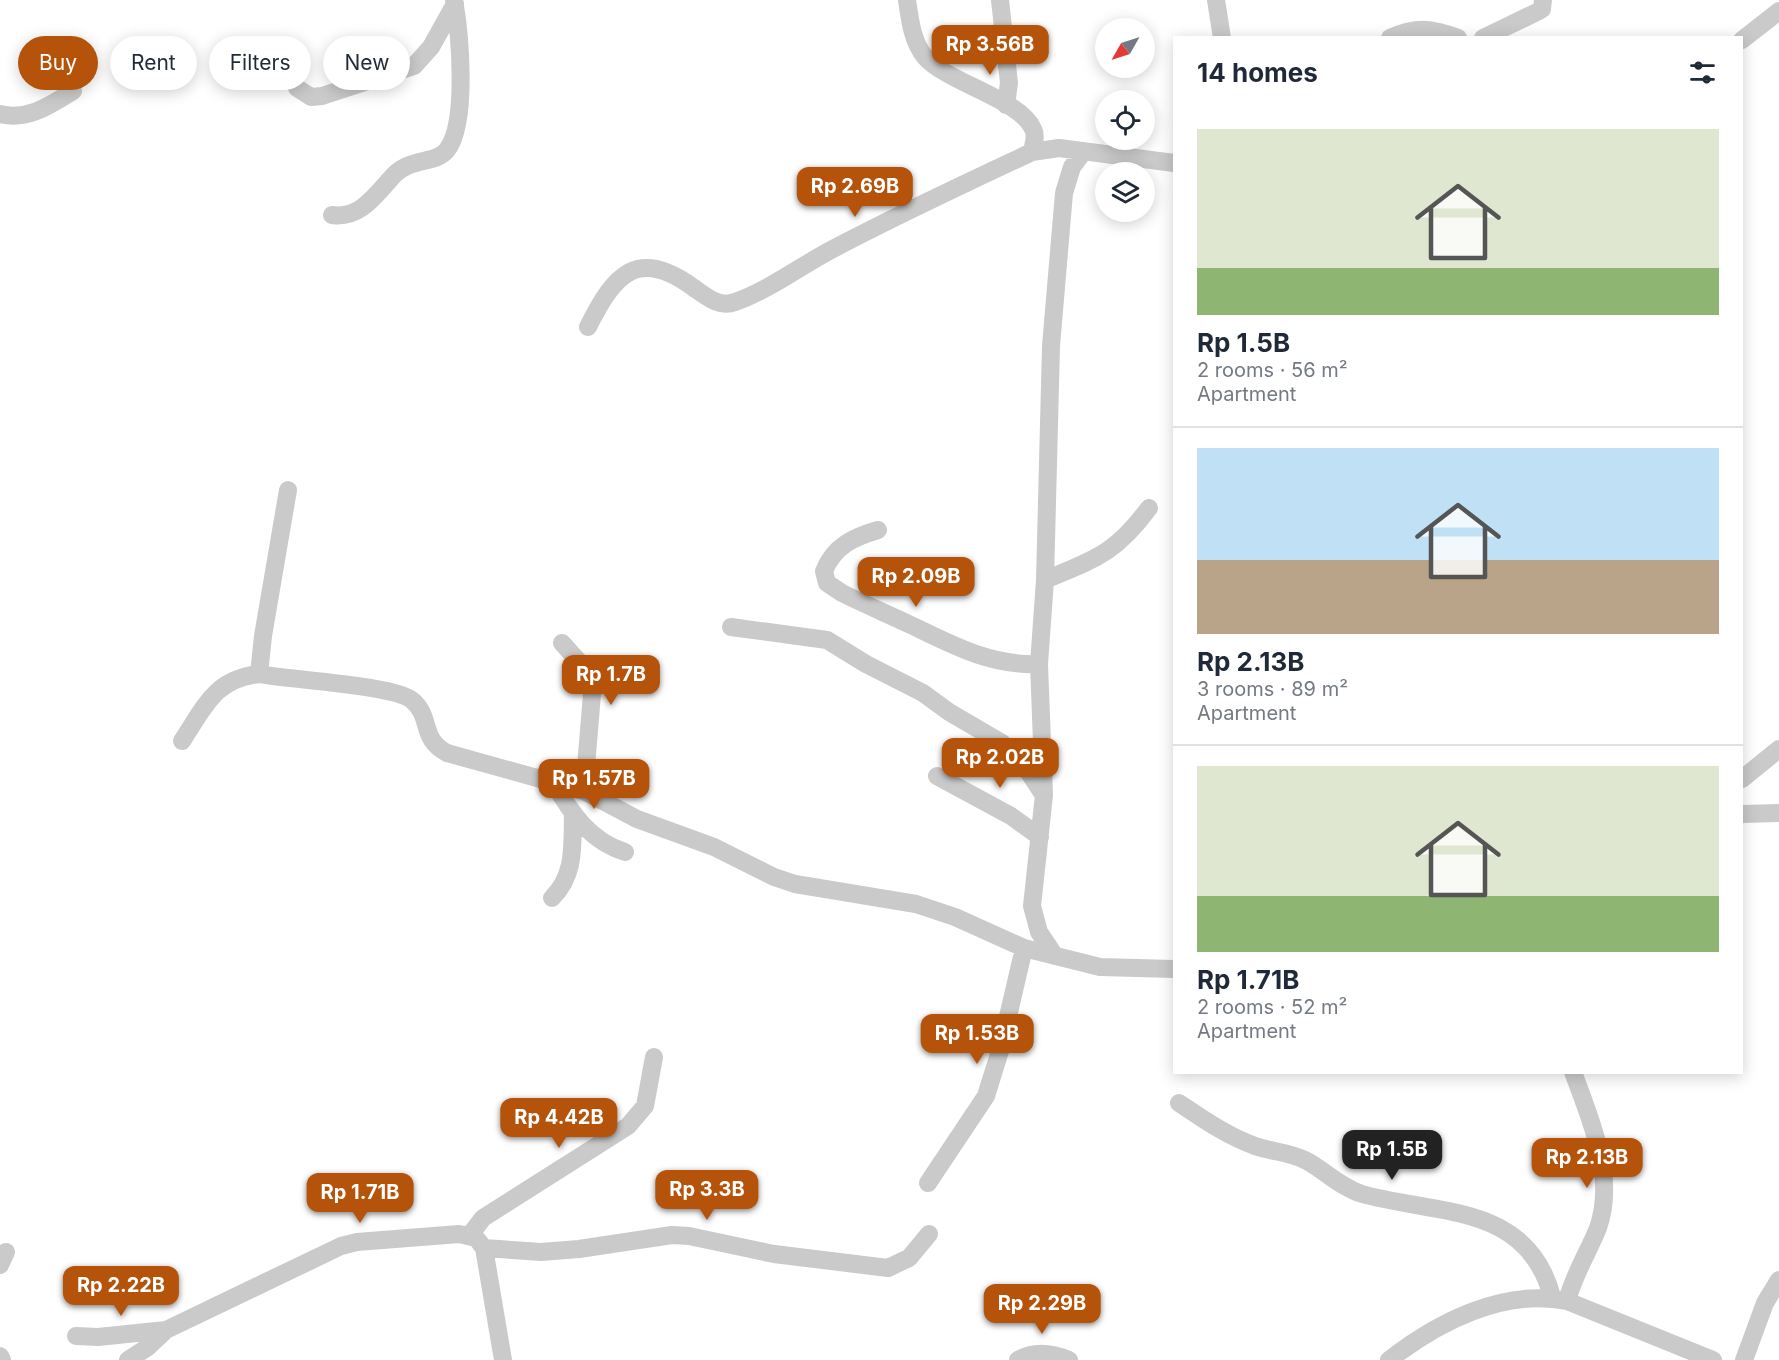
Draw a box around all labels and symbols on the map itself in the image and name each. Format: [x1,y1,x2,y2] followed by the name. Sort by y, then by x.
[1095,18,1155,78] north arrow
[928,25,1052,76] pin: Rp 3.56B
[793,167,917,218] pin: Rp 2.69B
[854,557,978,608] pin: Rp 2.09B
[556,655,666,706] pin: Rp 1.7B
[938,738,1062,789] pin: Rp 2.02B
[532,759,656,810] pin: Rp 1.57B
[915,1014,1039,1065] pin: Rp 1.53B
[497,1098,621,1149] pin: Rp 4.42B
[1337,1130,1447,1181] pin: Rp 1.5B
[1525,1138,1649,1189] pin: Rp 2.13B
[652,1170,762,1221] pin: Rp 3.3B
[298,1173,422,1224] pin: Rp 1.71B
[59,1266,183,1317] pin: Rp 2.22B
[980,1284,1104,1335] pin: Rp 2.29B

